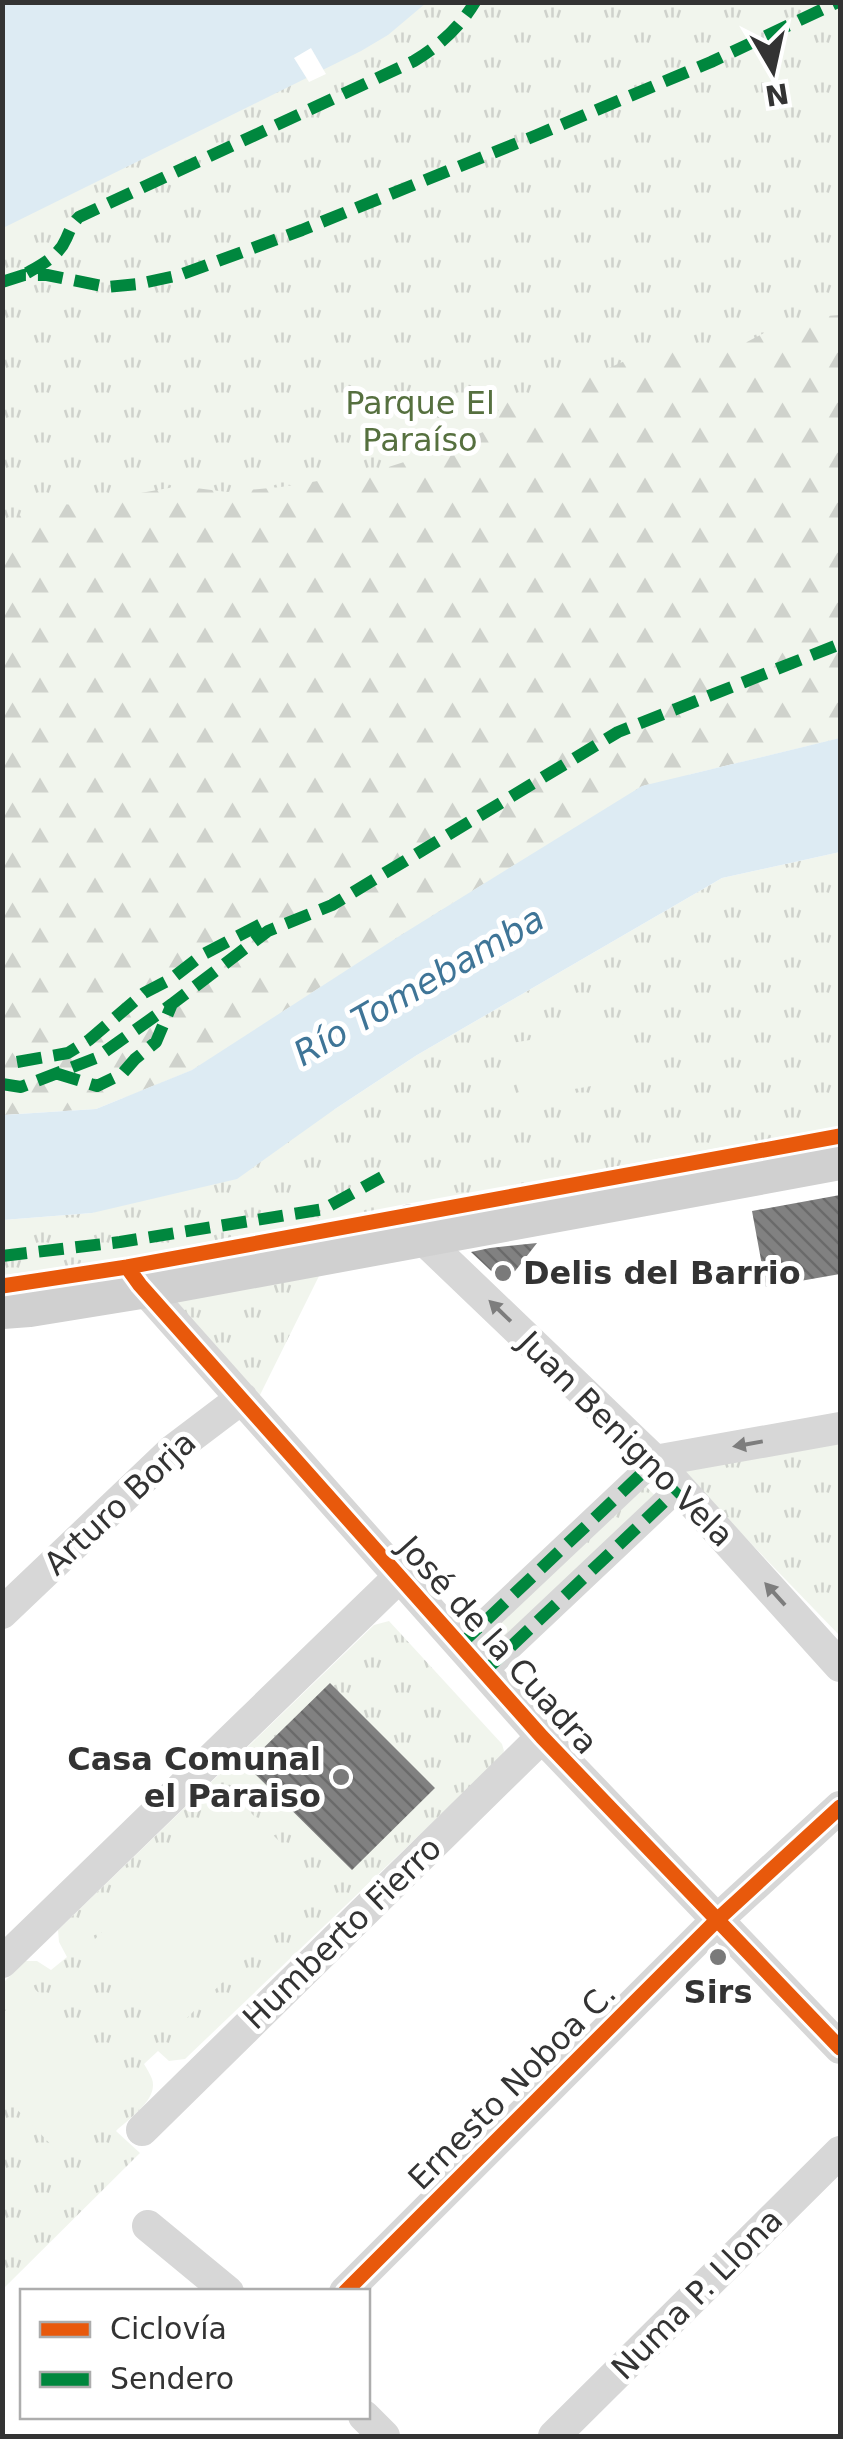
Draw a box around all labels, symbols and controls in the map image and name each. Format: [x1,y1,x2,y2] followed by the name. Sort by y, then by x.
[723,20,823,120] north arrow
[763,76,791,112] text: N
[345,384,495,459] park label: Parque El Paraíso
[287,898,551,1074] water label: Río Tomebamba
[523,1254,801,1292] place label: Delis del Barrio
[492,1262,514,1284] marker: Delis del Barrio
[488,1300,512,1324] one-way arrow
[509,1322,741,1554] street label: Juan Benigno Vela
[36,1423,204,1583] street label: Arturo Borja
[731,1437,763,1452] one-way arrow
[389,1527,606,1762] street label: José de la Cuadra
[764,1582,787,1606] one-way arrow
[67,1740,321,1815] place label: Casa Comunal el Paraiso
[330,1766,352,1788] marker: Casa Comunal el Paraiso
[235,1829,449,2037] street label: Humberto Fierro
[707,1946,729,1968] marker: Sirs
[684,1973,752,2011] place label: Sirs
[400,1974,624,2198] street label: Ernesto Noboa C.
[604,2201,790,2387] street label: Numa P. Llona
[20,2289,370,2419] legend
[110,2311,227,2346] text: Ciclovía
[110,2361,234,2396] text: Sendero

